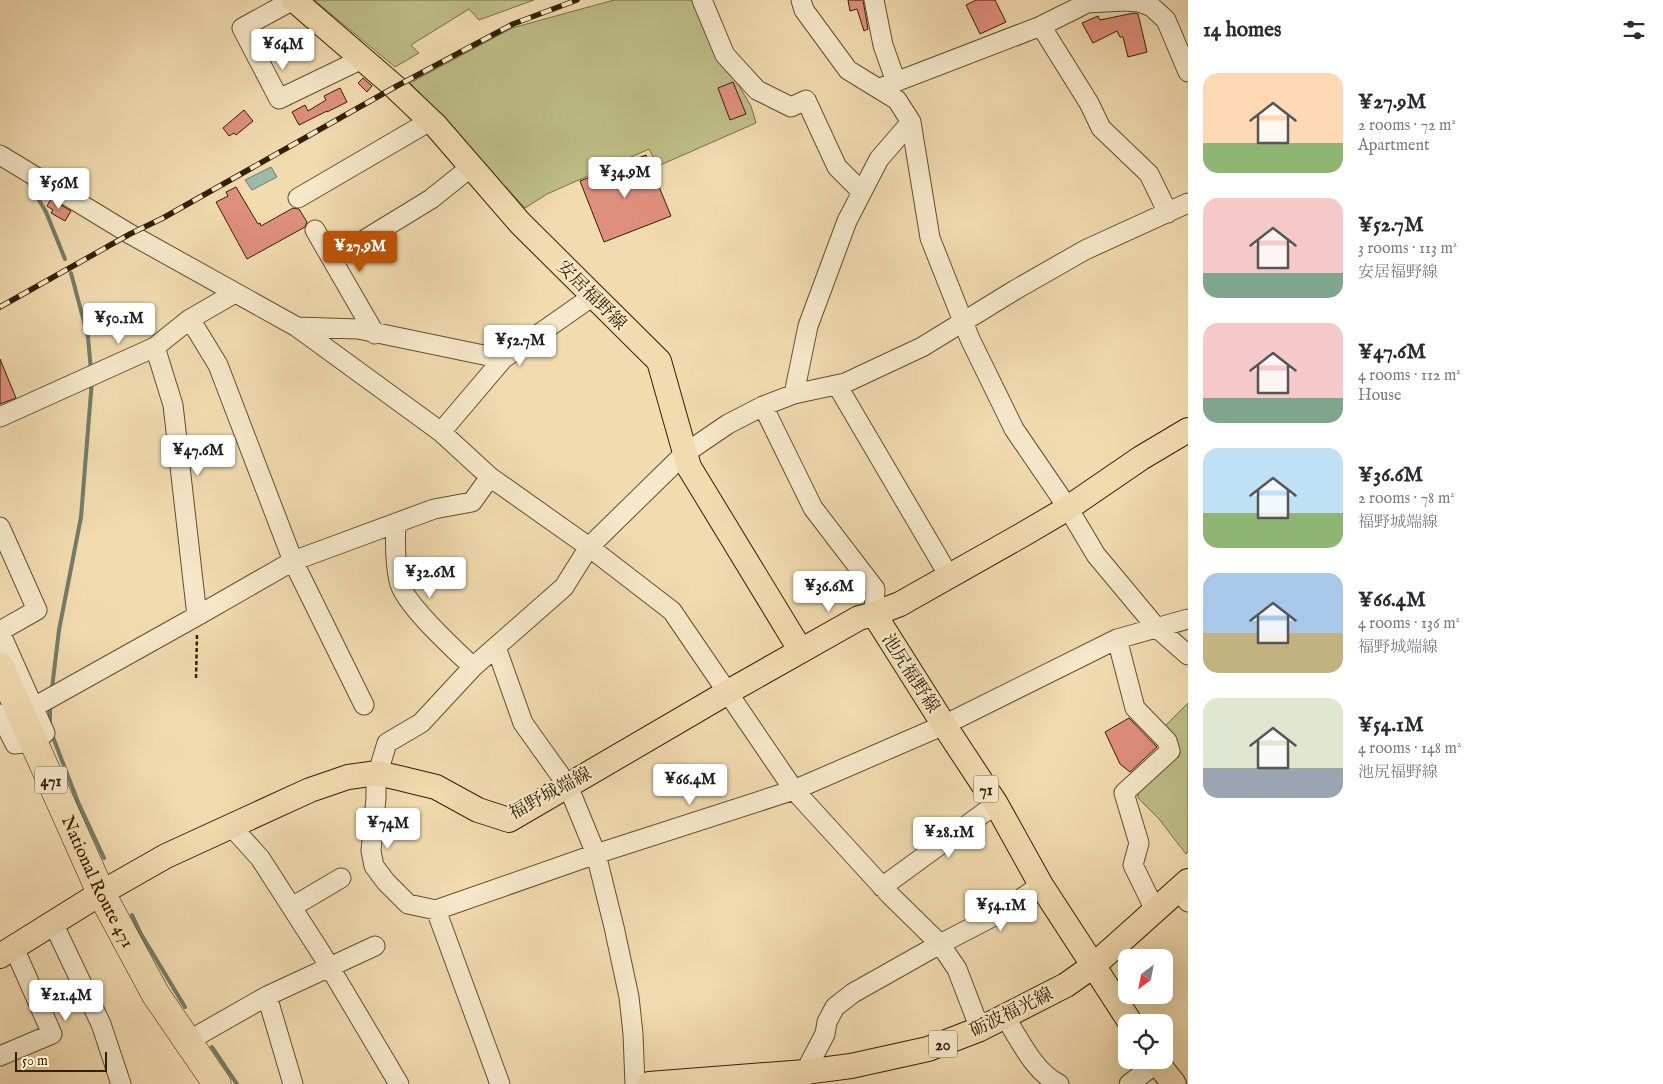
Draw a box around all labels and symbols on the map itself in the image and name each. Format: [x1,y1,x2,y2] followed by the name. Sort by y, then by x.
[253,28,313,71] pin: ¥64M
[584,156,666,199] pin: ¥34.9M
[29,168,89,210] pin: ¥56M
[319,230,401,273] pin: ¥27.9M
[551,256,631,336] street label: 安居福野線
[78,302,160,345] pin: ¥50.1M
[479,324,561,367] pin: ¥52.7M
[157,434,239,477] pin: ¥47.6M
[389,556,471,599] pin: ¥32.6M
[788,570,870,613] pin: ¥36.6M
[876,630,944,718] street label: 池尻福野線
[506,763,596,826] street label: 福野城端線
[649,764,731,806] pin: ¥66.4M
[35,766,67,794] road number: 471
[974,776,998,802] road number: 71
[358,808,418,850] pin: ¥74M
[55,813,139,952] street label: National Route 471
[908,816,990,859] pin: ¥28.1M
[960,890,1042,932] pin: ¥54.1M
[1118,949,1172,1004] north arrow
[25,980,107,1022] pin: ¥21.4M
[966,983,1057,1043] street label: 砺波福光線
[929,1030,957,1058] road number: 20
[15,1049,108,1072] scale bar

